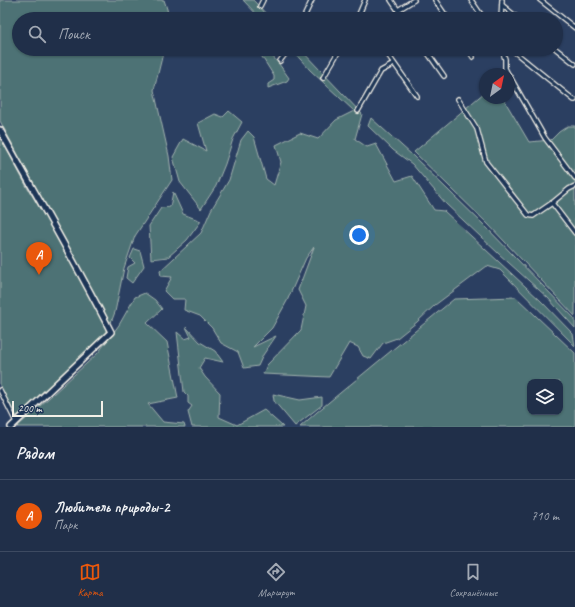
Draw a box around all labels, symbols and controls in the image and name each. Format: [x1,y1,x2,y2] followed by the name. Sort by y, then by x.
[12,12,563,56] search box
[26,23,48,45] icon: search
[58,25,90,44] text: Поиск
[479,68,515,104] north arrow
[349,225,369,245] your location
[26,242,52,275] pin: A
[527,379,563,415] map controls
[527,379,563,415] button: layers
[12,399,103,418] scale bar
[18,401,42,415] text: 200 m
[16,443,54,464] text: Рядом
[54,498,170,517] text: Любитель природы-2
[26,508,32,524] text: A
[531,508,559,524] text: 710 m
[54,517,77,533] text: Парк
[78,561,103,599] tab: Карта
[258,561,294,599] tab: Маршрут
[450,561,497,599] tab: Сохранённые

